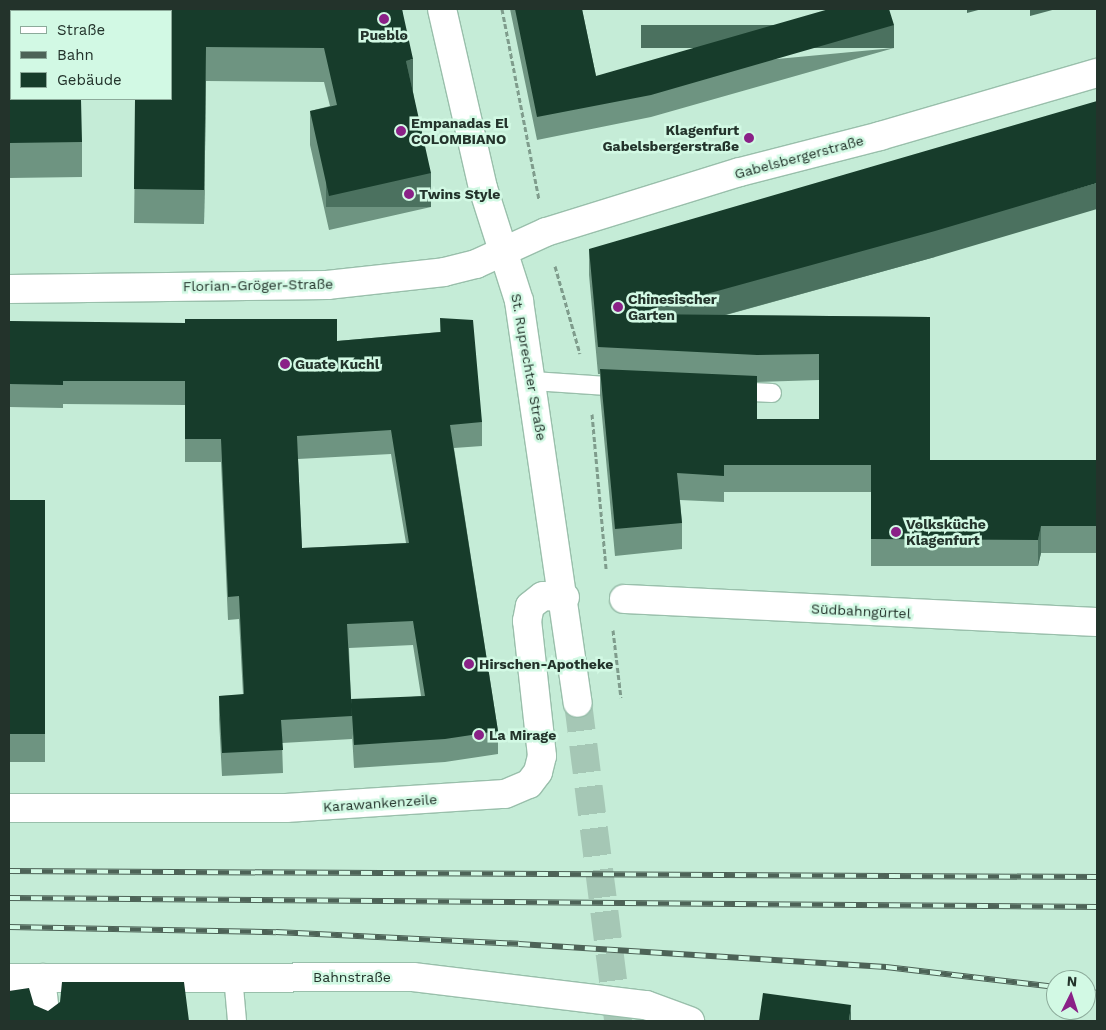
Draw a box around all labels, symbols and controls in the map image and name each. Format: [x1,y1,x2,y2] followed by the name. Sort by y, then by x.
[10,10,172,100] legend
[378,13,390,25] marker: Pueblo
[57,21,105,39] text: Straße
[360,27,408,43] place label: Pueblo
[57,46,94,64] text: Bahn
[57,71,122,89] text: Gebäude
[411,115,508,148] place label: Empanadas El COLOMBIANO
[602,122,739,154] place label: Klagenfurt Gabelsbergerstraße
[395,125,407,137] marker: Empanadas El COLOMBIANO
[733,132,865,182] street label: Gabelsbergerstraße
[743,132,755,144] marker: Klagenfurt Gabelsbergerstraße
[419,186,500,202] place label: Twins Style
[403,188,415,200] marker: Twins Style
[183,275,333,295] street label: Florian-Gröger-Straße
[628,291,717,324] place label: Chinesischer Garten
[508,292,550,442] street label: St. Ruprechter Straße
[612,301,624,313] marker: Chinesischer Garten
[295,356,379,372] place label: Guate Kuchl
[279,358,291,370] marker: Guate Kuchl
[906,516,986,548] place label: Volksküche Klagenfurt
[890,526,902,538] marker: Volksküche Klagenfurt
[811,600,911,622] street label: Südbahngürtel
[479,656,613,672] place label: Hirschen-Apotheke
[463,658,475,670] marker: Hirschen-Apotheke
[489,727,556,743] place label: La Mirage
[473,729,485,741] marker: La Mirage
[322,791,438,815] street label: Karawankenzeile
[313,969,391,985] street label: Bahnstraße
[1046,970,1096,1020] north arrow
[1066,973,1078,989] text: N

